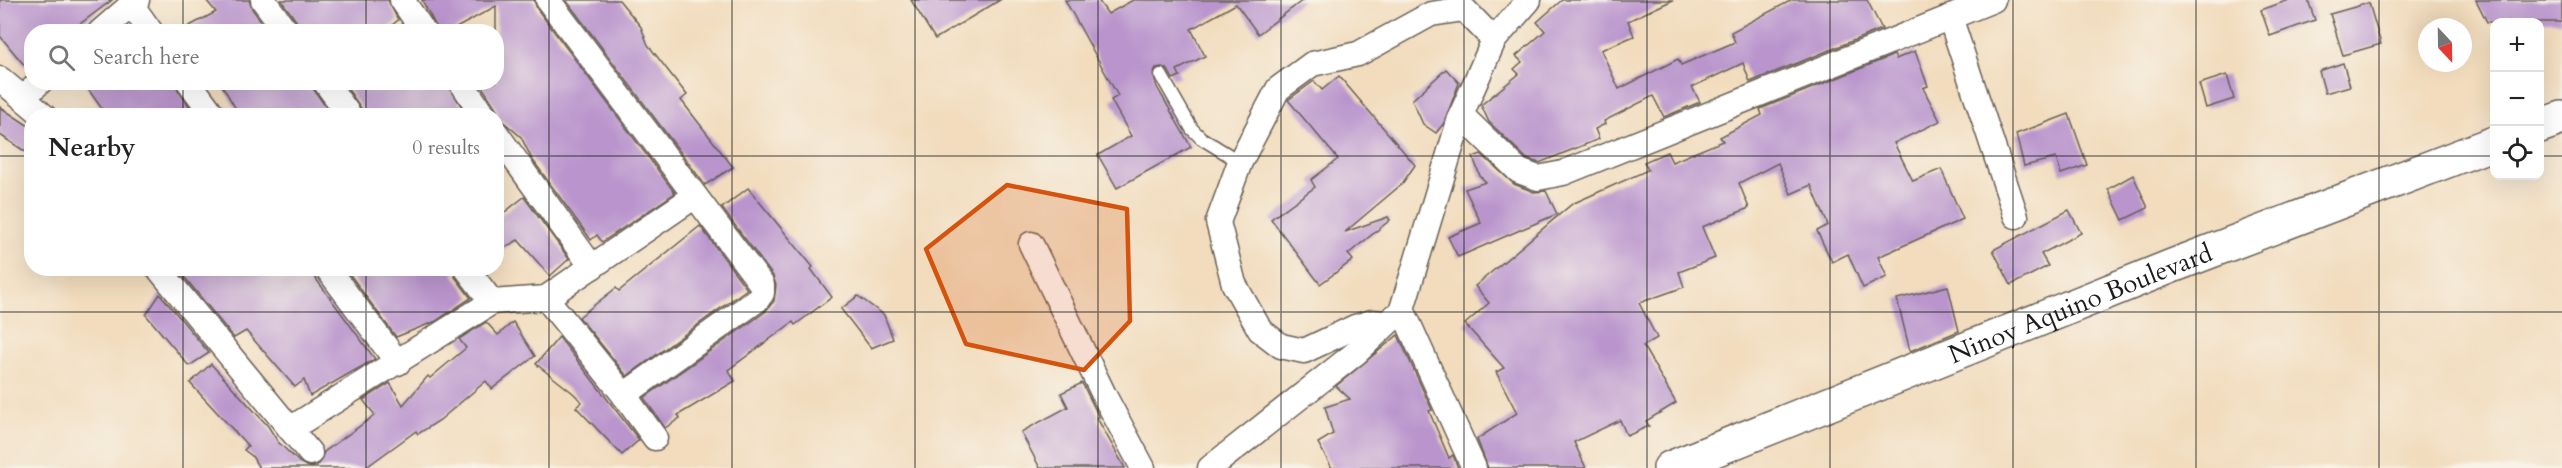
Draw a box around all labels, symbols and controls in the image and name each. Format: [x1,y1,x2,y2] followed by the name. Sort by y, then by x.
[2418,18,2472,72] north arrow
[2490,18,2544,180] map controls
[2490,18,2544,72] button: +
[24,24,504,90] search box
[45,41,78,74] icon: search
[93,42,200,72] text: Search here
[2490,72,2544,126] button: −
[2490,126,2544,180] button: locate
[48,130,136,165] text: Nearby
[412,134,480,161] text: 0 results
[1943,235,2217,372] street label: Ninoy Aquino Boulevard

